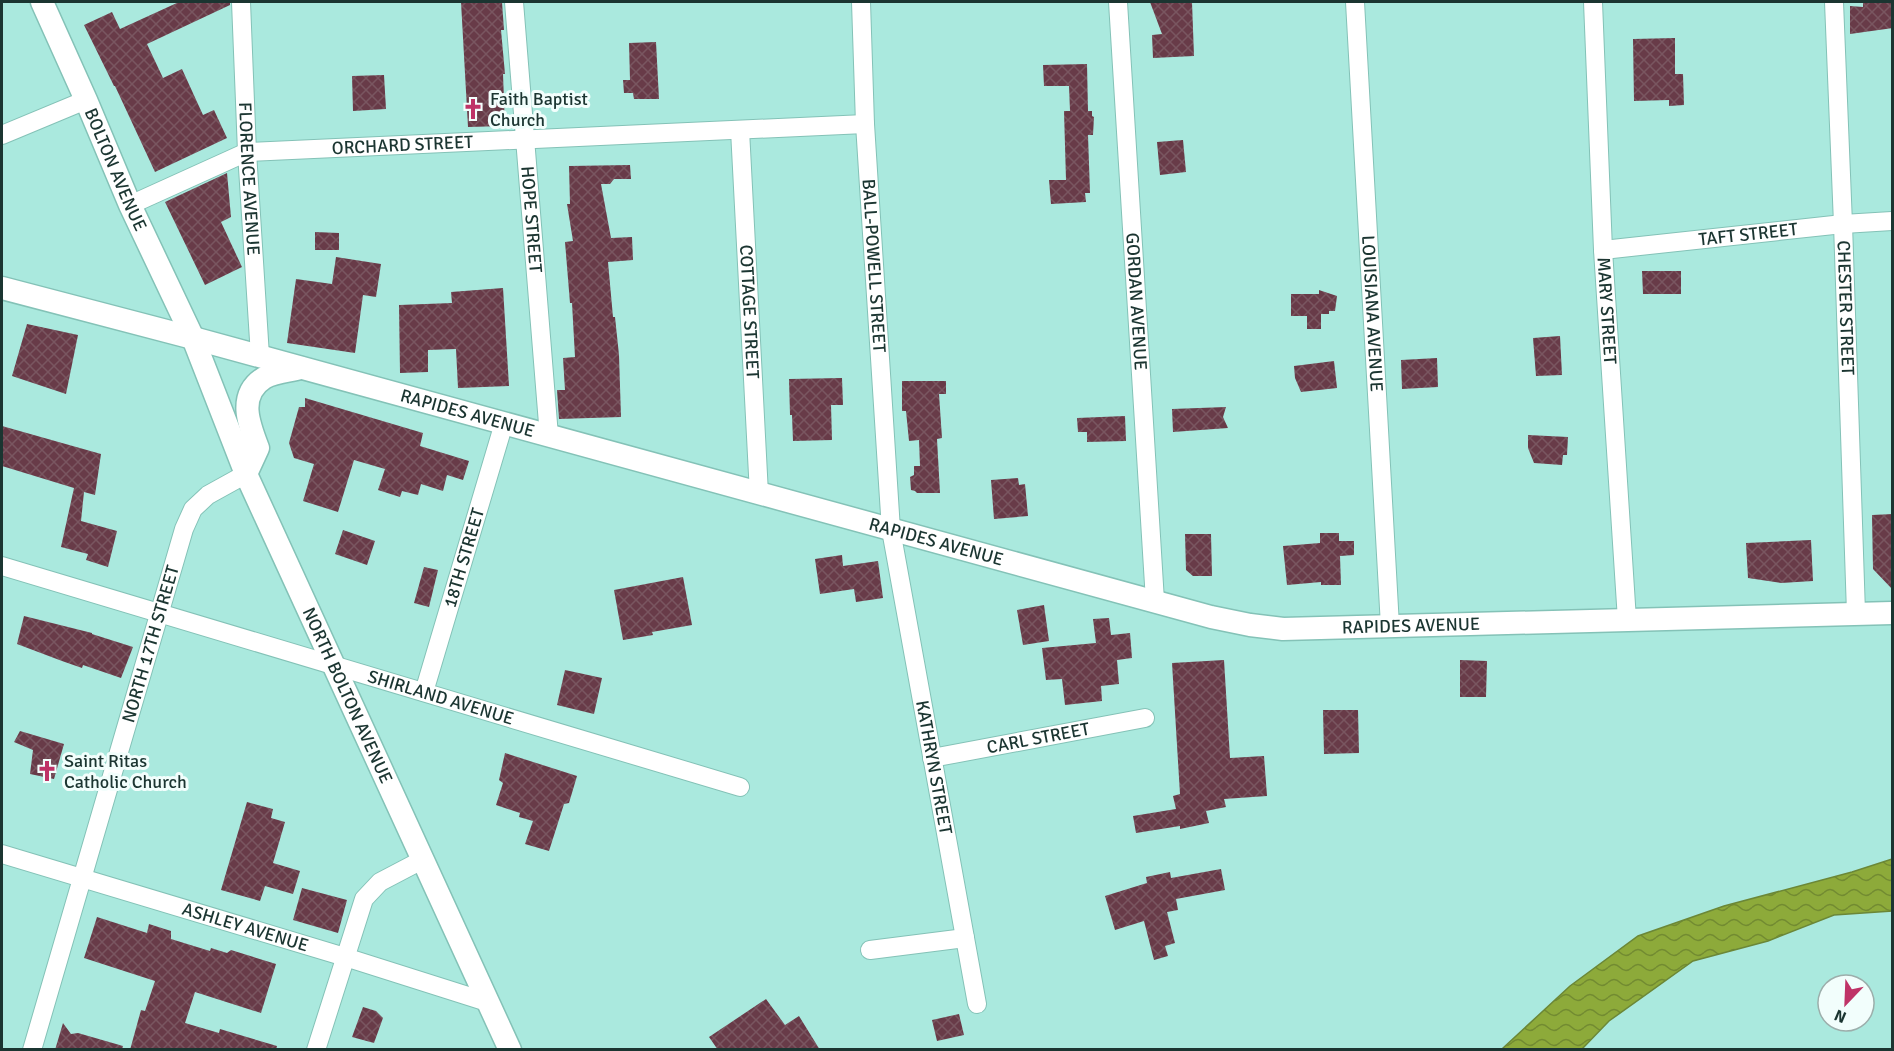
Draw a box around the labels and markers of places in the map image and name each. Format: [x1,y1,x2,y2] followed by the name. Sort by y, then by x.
[490,88,588,131] place label: Faith Baptist Church
[461,97,485,121] church icon: Faith Baptist Church
[64,750,187,793] place label: Saint Ritas Catholic Church
[35,759,59,783] church icon: Saint Ritas Catholic Church

